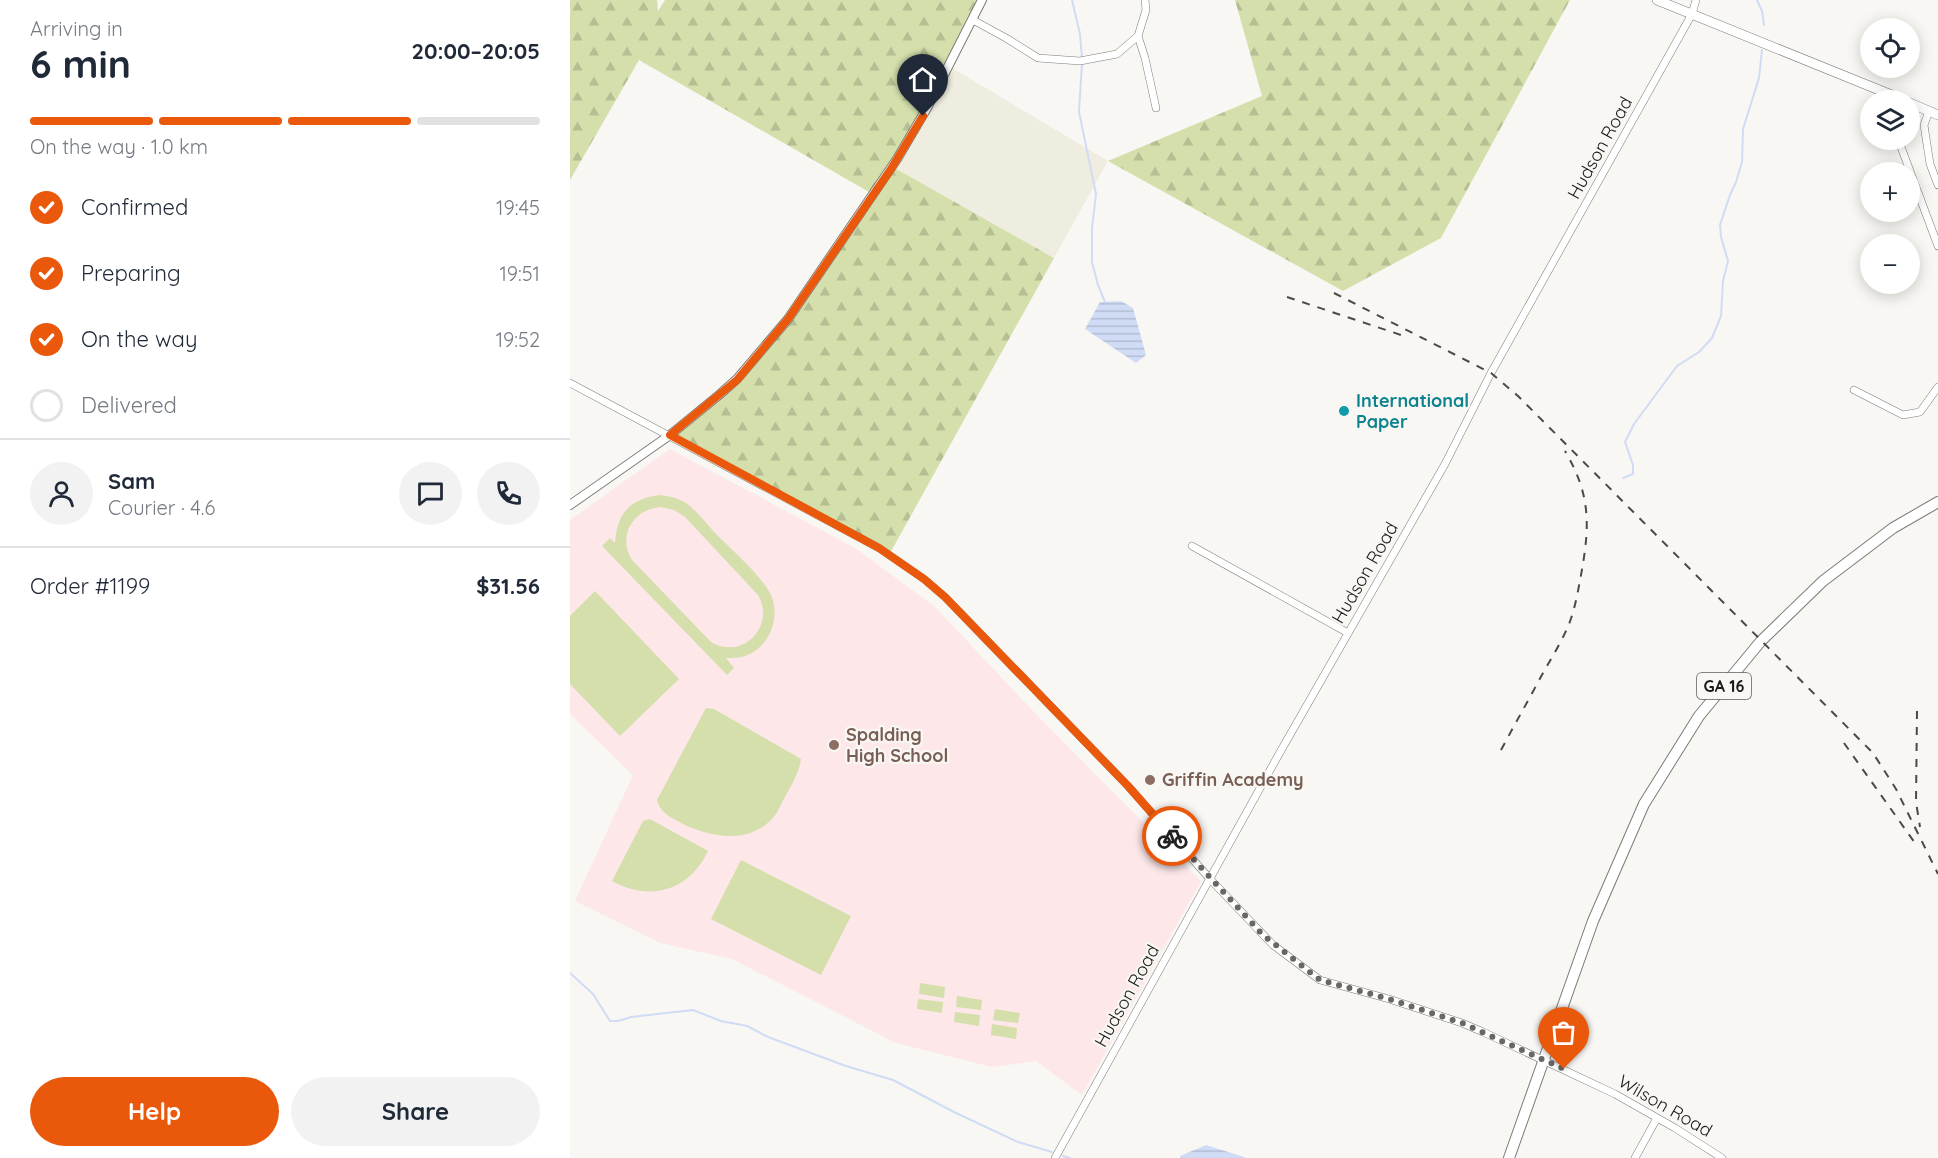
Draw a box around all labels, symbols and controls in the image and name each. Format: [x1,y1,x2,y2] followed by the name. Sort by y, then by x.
[30,16,123,41] text: Arriving in
[1860,18,1920,294] map controls
[1860,18,1920,78] button: locate
[411,37,540,65] text: 20:00–20:05
[30,39,131,88] text: 6 min
[897,54,948,116] pin
[906,63,939,96] icon: home
[1860,90,1920,150] button: layers
[1562,93,1637,203] street label: Hudson Road
[30,134,208,159] text: On the way · 1.0 km
[1860,162,1920,222] button: +
[30,191,63,224] icon: check
[81,193,188,221] text: Confirmed
[496,195,540,220] text: 19:45
[1860,234,1920,294] button: −
[30,257,63,290] icon: check
[81,259,181,287] text: Preparing
[499,261,540,286] text: 19:51
[30,323,63,356] icon: check
[81,325,197,353] text: On the way
[496,327,540,352] text: 19:52
[1356,389,1469,433] place label: International Paper
[81,391,177,419] text: Delivered
[1337,404,1351,418] marker: International Paper
[30,462,93,525] button: person
[399,462,462,525] button: chat
[477,462,540,525] button: phone
[108,467,155,495] text: Sam
[108,495,215,520] text: Courier · 4.6
[1326,518,1403,628] street label: Hudson Road
[30,572,150,600] text: Order #1199
[476,572,540,600] text: $31.56
[1697,673,1751,699] road number: GA 16
[846,723,948,767] place label: Spalding High School
[827,738,841,752] marker: Spalding High School
[1162,768,1304,791] place label: Griffin Academy
[1143,773,1157,787] marker: Griffin Academy
[1142,806,1202,866] courier
[1156,820,1189,853] icon: bike
[1089,941,1164,1051] street label: Hudson Road
[1538,1007,1589,1069] pin
[1547,1016,1580,1049] icon: bag
[1614,1069,1716,1142] street label: Wilson Road
[30,1077,279,1146] button: Help
[291,1077,540,1146] button: Share

